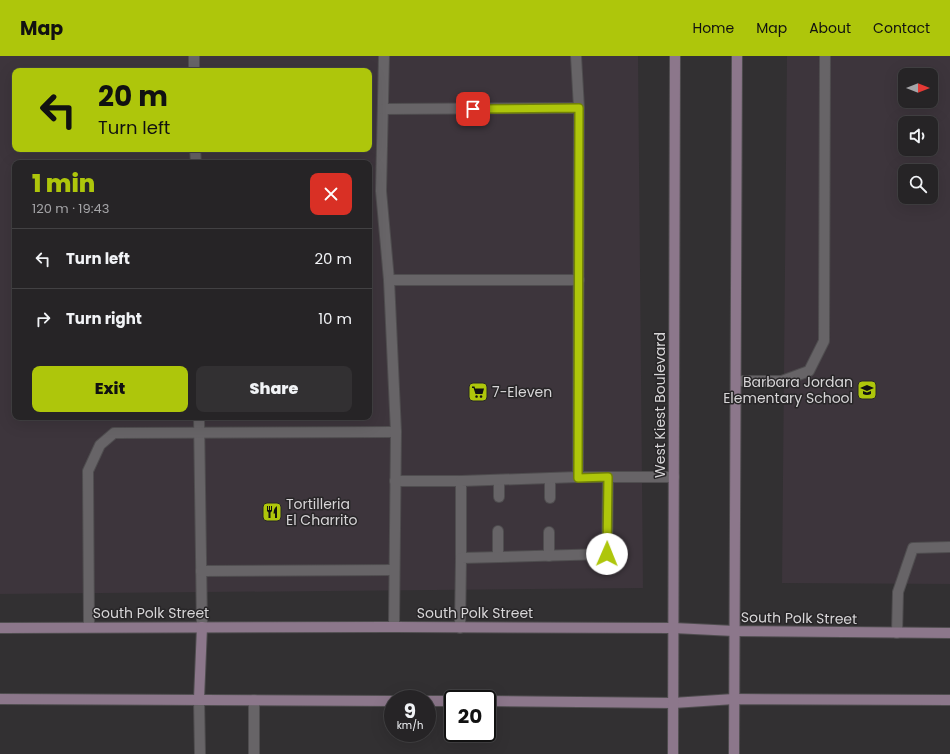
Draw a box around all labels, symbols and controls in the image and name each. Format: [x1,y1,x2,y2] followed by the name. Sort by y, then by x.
[20,15,63,42] text: Map
[692,18,734,38] text: Home
[756,18,787,38] text: Map
[809,18,851,38] text: About
[873,18,930,38] text: Contact
[898,68,938,108] north arrow
[898,68,938,204] map controls
[98,77,168,116] text: 20 m
[32,84,84,136] icon: left
[456,92,490,126] pin
[462,98,484,120] icon: arrive
[98,115,170,140] text: Turn left
[898,116,938,156] button: sound
[898,164,938,204] button: search
[32,167,95,200] text: 1 min
[310,173,352,215] button: close
[32,199,109,218] text: 120 m · 19:43
[32,248,54,270] icon: left
[66,248,130,269] text: Turn left
[314,248,352,269] text: 20 m
[32,308,54,330] icon: right
[66,308,142,329] text: Turn right
[318,308,352,329] text: 10 m
[650,332,670,478] street label: West Kiest Boulevard
[32,366,188,412] button: Exit
[196,366,352,412] button: Share
[723,372,853,408] place label: Barbara Jordan Elementary School
[856,379,878,401] school or university icon: Barbara Jordan Elementary School
[467,381,489,403] supermarket icon: 7-Eleven
[492,382,552,402] place label: 7-Eleven
[286,494,358,530] place label: Tortilleria El Charrito
[261,501,283,523] restaurant icon: Tortilleria El Charrito
[586,533,628,575] position arrow
[93,603,209,623] street label: South Polk Street
[417,603,533,623] street label: South Polk Street
[741,607,857,629] street label: South Polk Street
[444,690,496,742] speed limit sign: 20
[404,697,416,725] text: 9
[397,718,423,733] text: km/h

